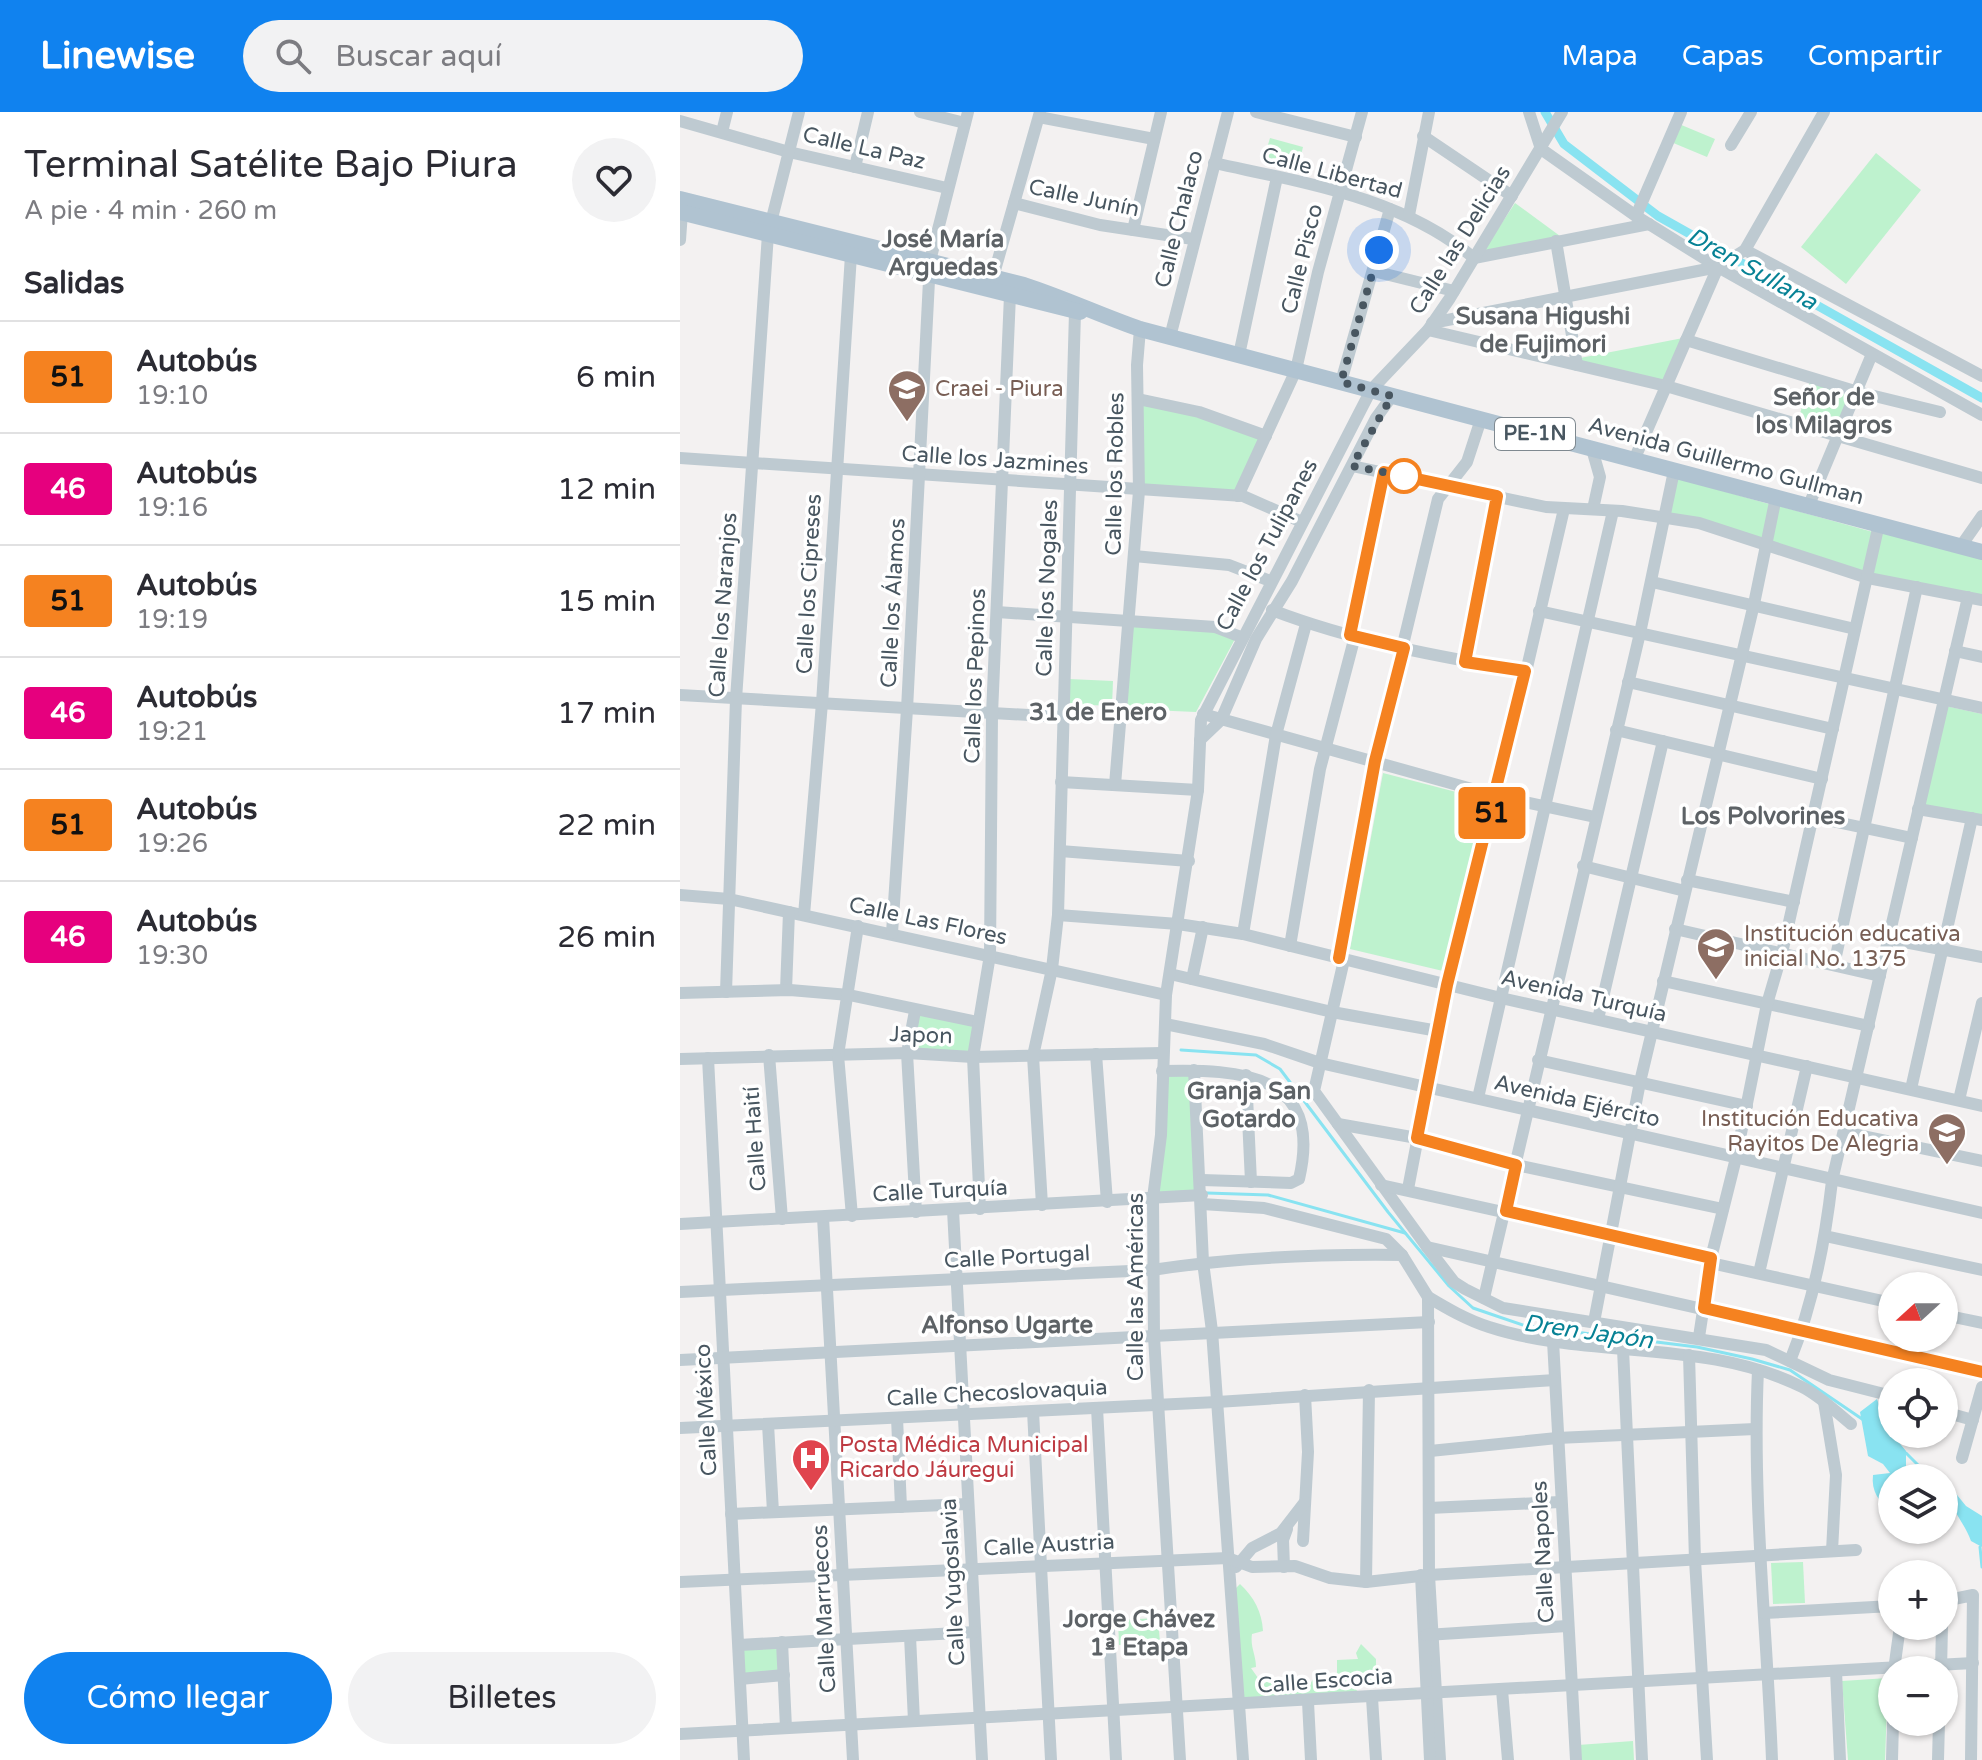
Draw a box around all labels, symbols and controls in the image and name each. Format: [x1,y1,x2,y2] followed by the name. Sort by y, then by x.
[243,20,803,92] search box
[40,33,195,79] text: Linewise
[271,34,315,78] icon: search
[335,38,502,75] text: Buscar aquí
[1561,39,1638,73] text: Mapa
[1682,39,1764,73] text: Capas
[1808,39,1942,73] text: Compartir
[800,121,928,175] street label: Calle La Paz
[572,138,656,222] button: heart
[24,142,518,188] text: Terminal Satélite Bajo Piura
[1259,142,1405,204] street label: Calle Libertad
[1149,148,1209,290] street label: Calle Chalaco
[1404,161,1516,319] street label: Calle las Delicias
[1026,174,1142,222] street label: Calle Junín
[24,195,277,226] text: A pie · 4 min · 260 m
[1276,201,1328,317] street label: Calle Pisco
[1682,221,1822,317] water label: Dren Sullana
[881,225,1004,282] district label: José María Arguedas
[1359,230,1399,270] your location
[24,265,124,302] text: Salidas
[1456,302,1630,359] district label: Susana Higushi de Fujimori
[136,343,257,380] text: Autobús
[576,359,656,396] text: 6 min
[50,360,86,394] text: 51
[886,368,928,423] school or university icon: Craei - Piura
[935,376,1064,402] place label: Craei - Piura
[136,380,208,411] text: 19:10
[1756,383,1892,440] district label: Señor de los Milagros
[1101,392,1129,556] street label: Calle los Robles
[1585,412,1867,510] street label: Avenida Guillermo Gullman
[1495,418,1575,450] road number: PE-1N
[901,440,1089,480] street label: Calle los Jazmines
[136,455,257,492] text: Autobús
[1211,455,1323,635] street label: Calle los Tulipanes
[1387,459,1421,493] unlabelled marker
[557,471,656,508] text: 12 min
[50,472,86,506] text: 46
[136,492,208,523] text: 19:16
[791,493,827,675] street label: Calle los Cipreses
[1031,499,1063,677] street label: Calle los Nogales
[704,511,742,699] street label: Calle los Naranjos
[875,517,910,689] street label: Calle los Álamos
[136,567,257,604] text: Autobús
[557,583,656,620] text: 15 min
[50,584,86,618] text: 51
[959,588,991,764] street label: Calle los Pepinos
[136,604,208,635] text: 19:19
[136,679,257,716] text: Autobús
[557,695,656,732] text: 17 min
[50,696,86,730] text: 46
[1029,698,1167,727] district label: 31 de Enero
[136,716,208,747] text: 19:21
[1456,787,1528,839] line badge: 51
[136,791,257,828] text: Autobús
[1474,796,1510,830] text: 51
[1681,802,1845,831] district label: Los Polvorines
[557,807,656,844] text: 22 min
[50,808,86,842] text: 51
[136,828,208,859] text: 19:26
[846,892,1010,950] street label: Calle Las Flores
[136,903,257,940] text: Autobús
[557,919,656,956] text: 26 min
[50,920,86,954] text: 46
[1744,921,1961,972] place label: Institución educativa inicial No. 1375
[1695,926,1737,981] school or university icon: Institución educativa inicial No. 1375
[136,940,208,971] text: 19:30
[1499,964,1669,1028] street label: Avenida Turquía
[889,1021,953,1049] street label: Japon
[1492,1069,1662,1133] street label: Avenida Ejército
[1187,1077,1311,1134] district label: Granja San Gotardo
[738,1086,772,1192] street label: Calle Haití
[1701,1106,1919,1157] place label: Institución Educativa Rayitos De Alegria
[1926,1111,1968,1166] school or university icon: Institución Educativa Rayitos De Alegria
[872,1174,1008,1208] street label: Calle Turquía
[1123,1193,1149,1381] street label: Calle las Américas
[943,1240,1091,1274] street label: Calle Portugal
[1878,1272,1958,1352] north arrow
[1878,1272,1958,1736] map controls
[1522,1309,1656,1356] water label: Dren Japón
[921,1311,1093,1340] district label: Alfonso Ugarte
[690,1343,722,1477] street label: Calle México
[1878,1368,1958,1448] button: locate
[886,1374,1108,1412] street label: Calle Checoslovaquia
[839,1432,1089,1483] place label: Posta Médica Municipal Ricardo Jáuregui
[790,1437,832,1492] hospital icon: Posta Médica Municipal Ricardo Jáuregui
[1878,1464,1958,1544] button: layers
[1526,1480,1560,1624] street label: Calle Napoles
[936,1498,970,1666] street label: Calle Yugoslavia
[807,1524,841,1694] street label: Calle Marruecos
[983,1529,1115,1561] street label: Calle Austria
[1878,1560,1958,1640] button: +
[1062,1605,1215,1662] district label: Jorge Chávez 1ª Etapa
[24,1652,332,1744] button: Cómo llegar
[348,1652,656,1744] button: Billetes
[1878,1656,1958,1736] button: −
[1256,1663,1394,1699] street label: Calle Escocia

